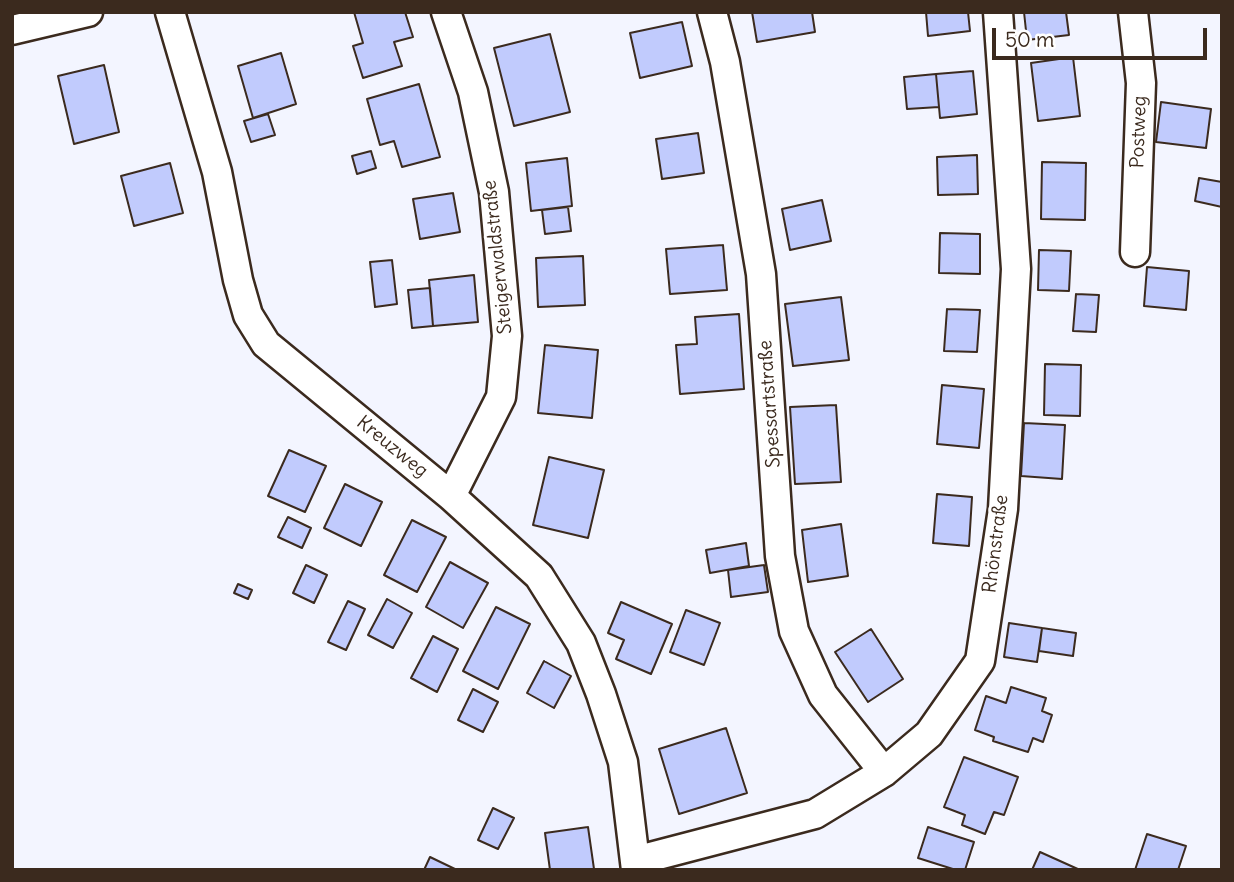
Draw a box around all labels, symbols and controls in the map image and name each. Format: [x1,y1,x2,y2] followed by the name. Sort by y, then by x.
[996,14,1211,58] scale bar
[1005,26,1054,53] text: 50 m
[1126,95,1152,169] street label: Postweg
[479,179,517,335] street label: Steigerwaldstraße
[754,339,786,469] street label: Spessartstraße
[352,411,432,483] street label: Kreuzweg
[979,494,1013,594] street label: Rhönstraße

